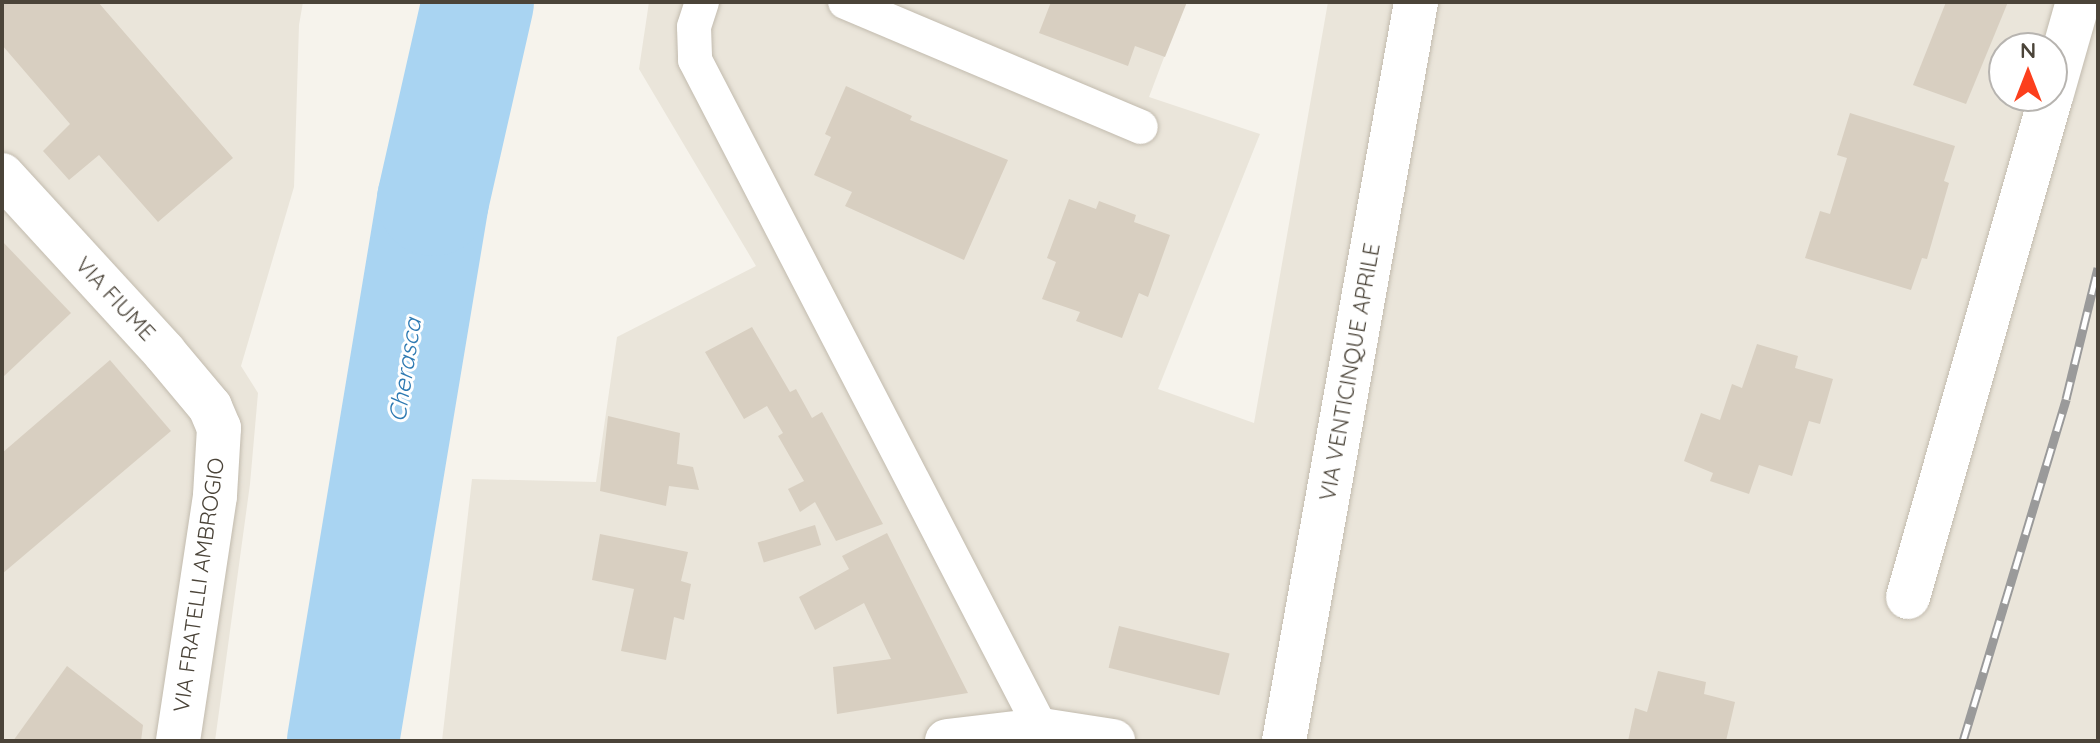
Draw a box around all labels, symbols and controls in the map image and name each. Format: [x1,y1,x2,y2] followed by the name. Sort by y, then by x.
[1988,32,2068,112] north arrow
[2020,36,2036,64] text: N
[1314,241,1386,503] street label: VIA VENTICINQUE APRILE
[70,252,160,346] street label: VIA FIUME
[383,316,427,424] water label: Cherasca
[168,456,230,714] street label: VIA FRATELLI AMBROGIO

